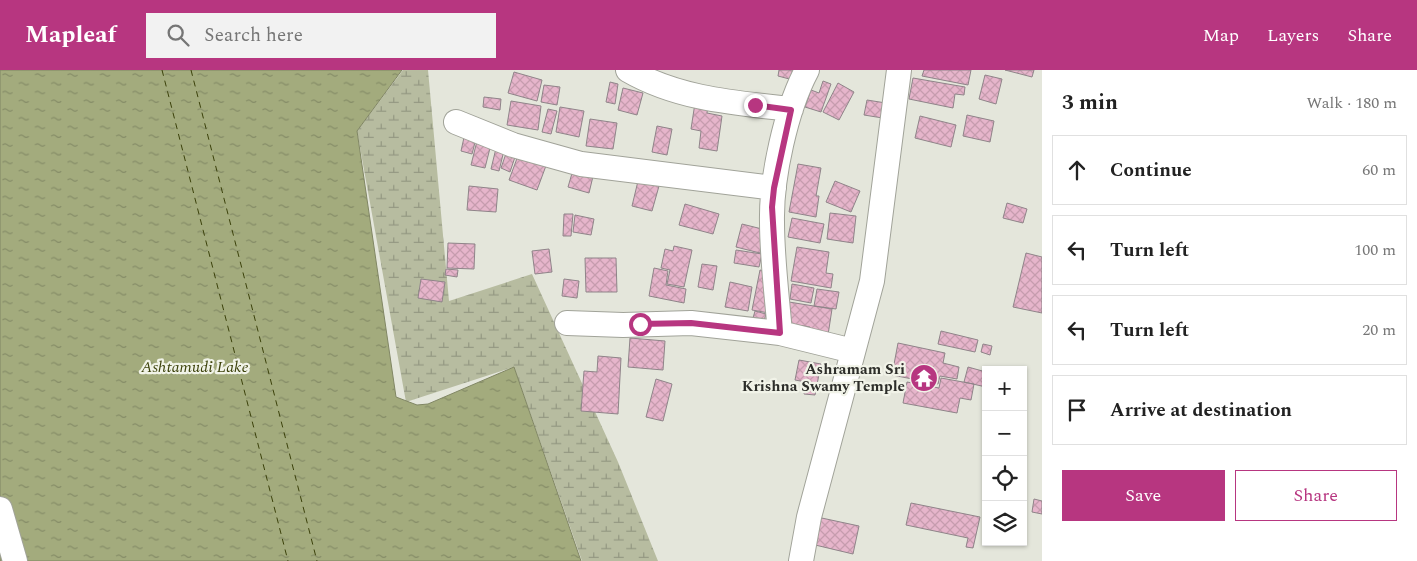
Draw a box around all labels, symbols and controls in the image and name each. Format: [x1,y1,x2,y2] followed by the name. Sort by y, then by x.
[146,13,496,58] search box
[25,17,116,53] text: Mapleaf
[164,21,192,49] icon: search
[204,21,303,50] text: Search here
[1203,22,1239,49] text: Map
[1267,22,1319,49] text: Layers
[1347,22,1392,49] text: Share
[1062,87,1118,119] text: 3 min
[1306,91,1397,115] text: Walk · 180 m
[744,94,767,117] route end
[1063,156,1091,184] icon: ahead
[1110,156,1192,185] text: Continue
[1362,158,1396,182] text: 60 m
[1063,236,1091,264] icon: left
[1110,236,1189,265] text: Turn left
[1354,238,1396,262] text: 100 m
[629,313,652,336] route start
[1063,316,1091,344] icon: left
[1110,316,1189,345] text: Turn left
[1362,318,1396,342] text: 20 m
[140,355,249,379] water label: Ashtamudi Lake
[742,358,905,398] place label: Ashramam Sri Krishna Swamy Temple
[909,363,939,393] temple icon: Ashramam Sri Krishna Swamy Temple
[982,366,1027,546] map controls
[982,366,1027,411] button: +
[1063,396,1091,424] icon: arrive
[1110,396,1292,425] text: Arrive at destination
[982,411,1027,456] button: −
[982,456,1027,501] button: locate
[1062,470,1225,521] button: Save
[1235,470,1397,521] button: Share
[982,501,1027,546] button: layers

